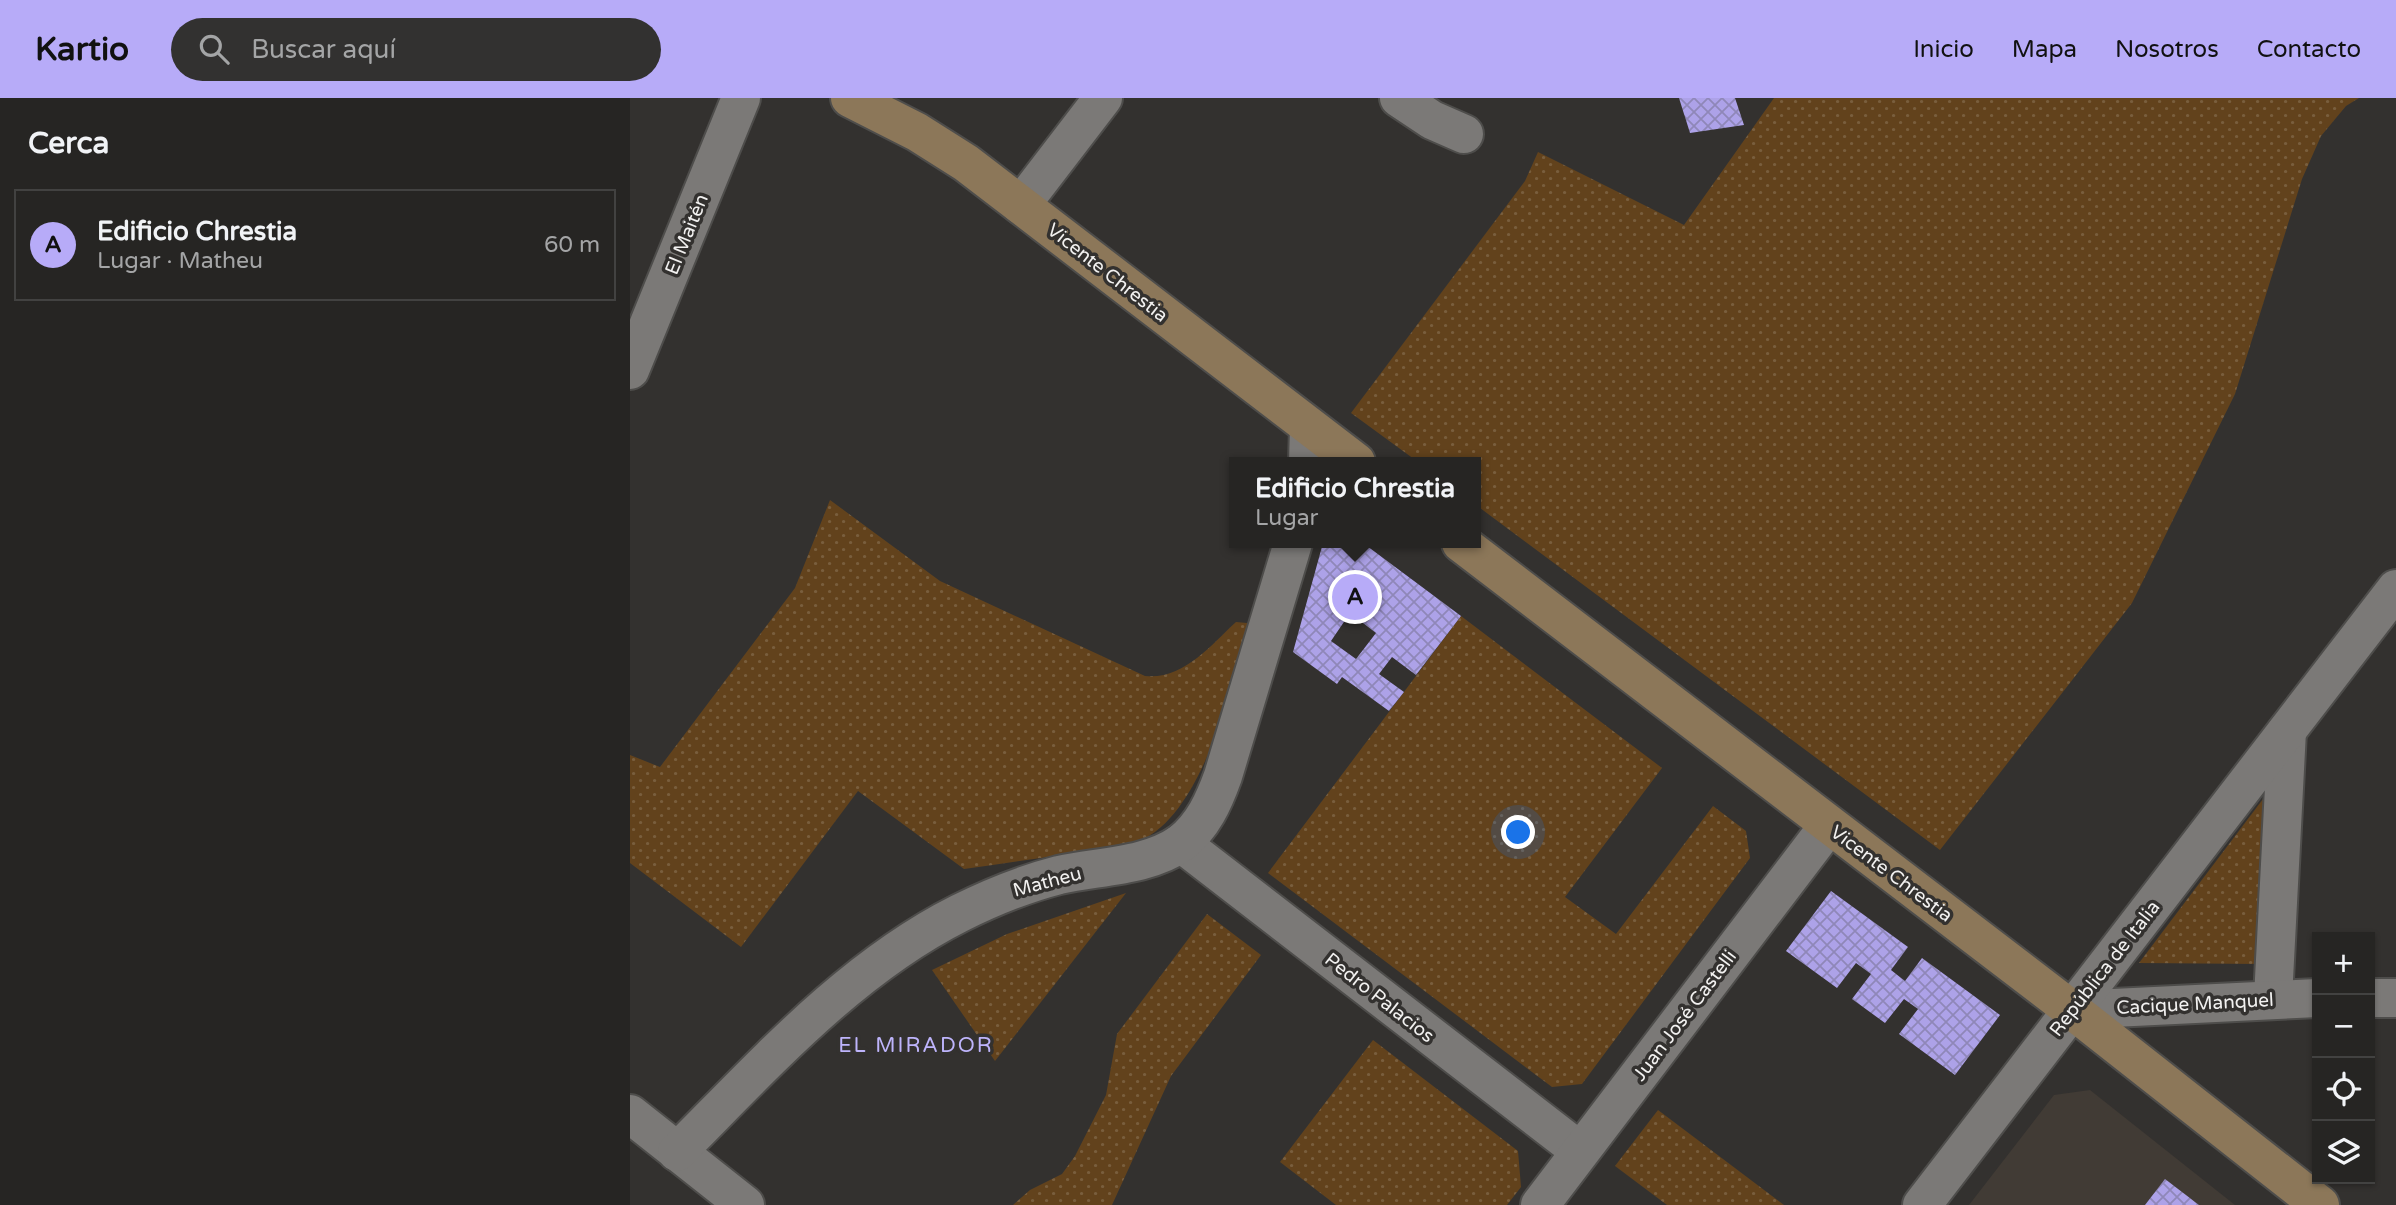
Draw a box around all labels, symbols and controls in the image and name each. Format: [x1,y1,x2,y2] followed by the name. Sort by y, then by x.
[171,18,661,81] search box
[35,30,129,69] text: Kartio
[195,30,233,68] icon: search
[251,34,396,65] text: Buscar aquí
[1913,35,1974,64] text: Inicio
[2012,35,2077,64] text: Mapa
[2115,35,2219,64] text: Nosotros
[2257,35,2361,64] text: Contacto
[28,125,109,162] text: Cerca
[661,191,713,278] street label: El Maitén
[97,216,297,247] text: Edificio Chrestia
[1043,219,1172,327] street label: Vicente Chrestia
[44,231,62,259] text: A
[544,231,600,259] text: 60 m
[97,247,263,275] text: Lugar · Matheu
[1229,457,1481,548] popup
[1255,473,1455,504] text: Edificio Chrestia
[1255,504,1318,532] text: Lugar
[1332,571,1378,623] pin: A
[1501,815,1535,849] your location
[1826,821,1957,927] street label: Vicente Chrestia
[1011,862,1084,902] street label: Matheu
[2045,896,2165,1041] street label: República de Italia
[2312,932,2375,1184] map controls
[2312,932,2375,995] button: +
[1629,946,1741,1085] street label: Juan José Castelli
[1320,948,1438,1047] street label: Pedro Palacios
[2116,989,2274,1019] street label: Cacique Manquel
[2312,995,2375,1058] button: −
[838,1033,994,1058] district label: EL MIRADOR
[2312,1058,2375,1121] button: locate
[2312,1121,2375,1184] button: layers

